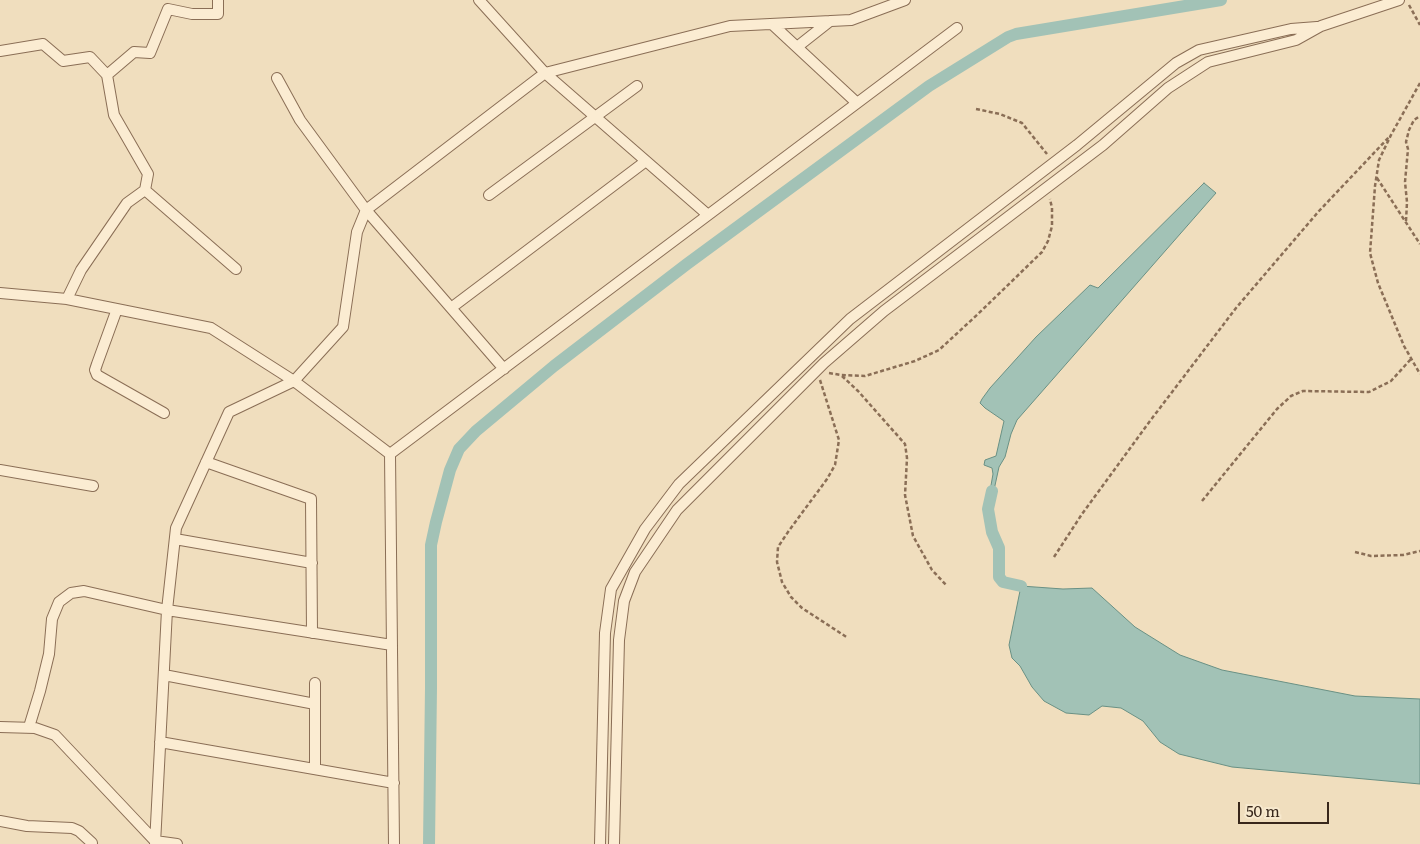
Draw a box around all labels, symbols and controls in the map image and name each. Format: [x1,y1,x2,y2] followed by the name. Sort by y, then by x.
[1240,792,1331,824] scale bar
[1246,799,1280,822] text: 50 m

